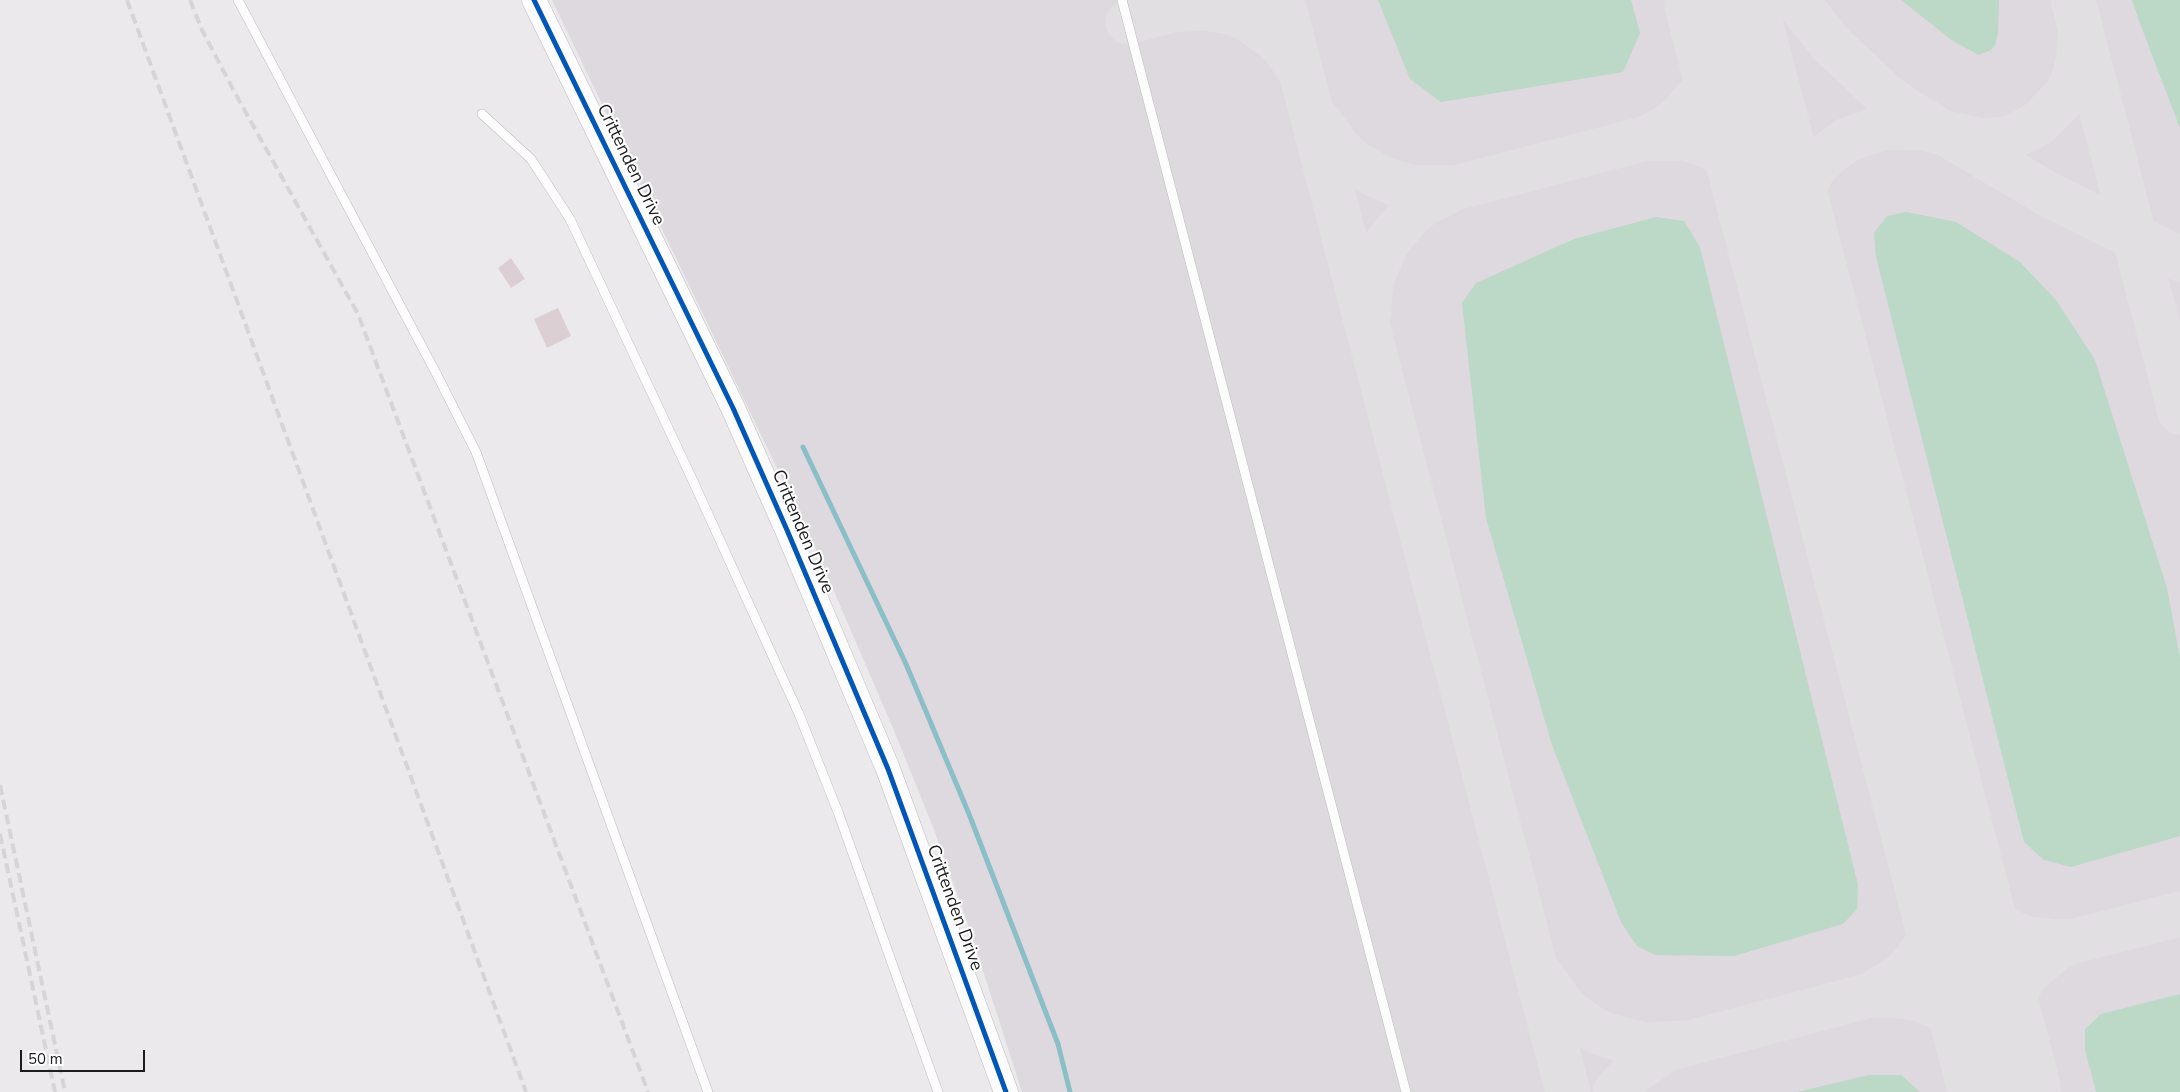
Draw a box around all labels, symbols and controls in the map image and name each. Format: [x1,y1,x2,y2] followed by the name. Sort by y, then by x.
[591,101,669,229] street label: Crittenden Drive
[766,467,838,597] street label: Crittenden Drive
[921,842,987,974] street label: Crittenden Drive
[22,1040,148,1072] scale bar
[28,1049,63,1069] text: 50 m

